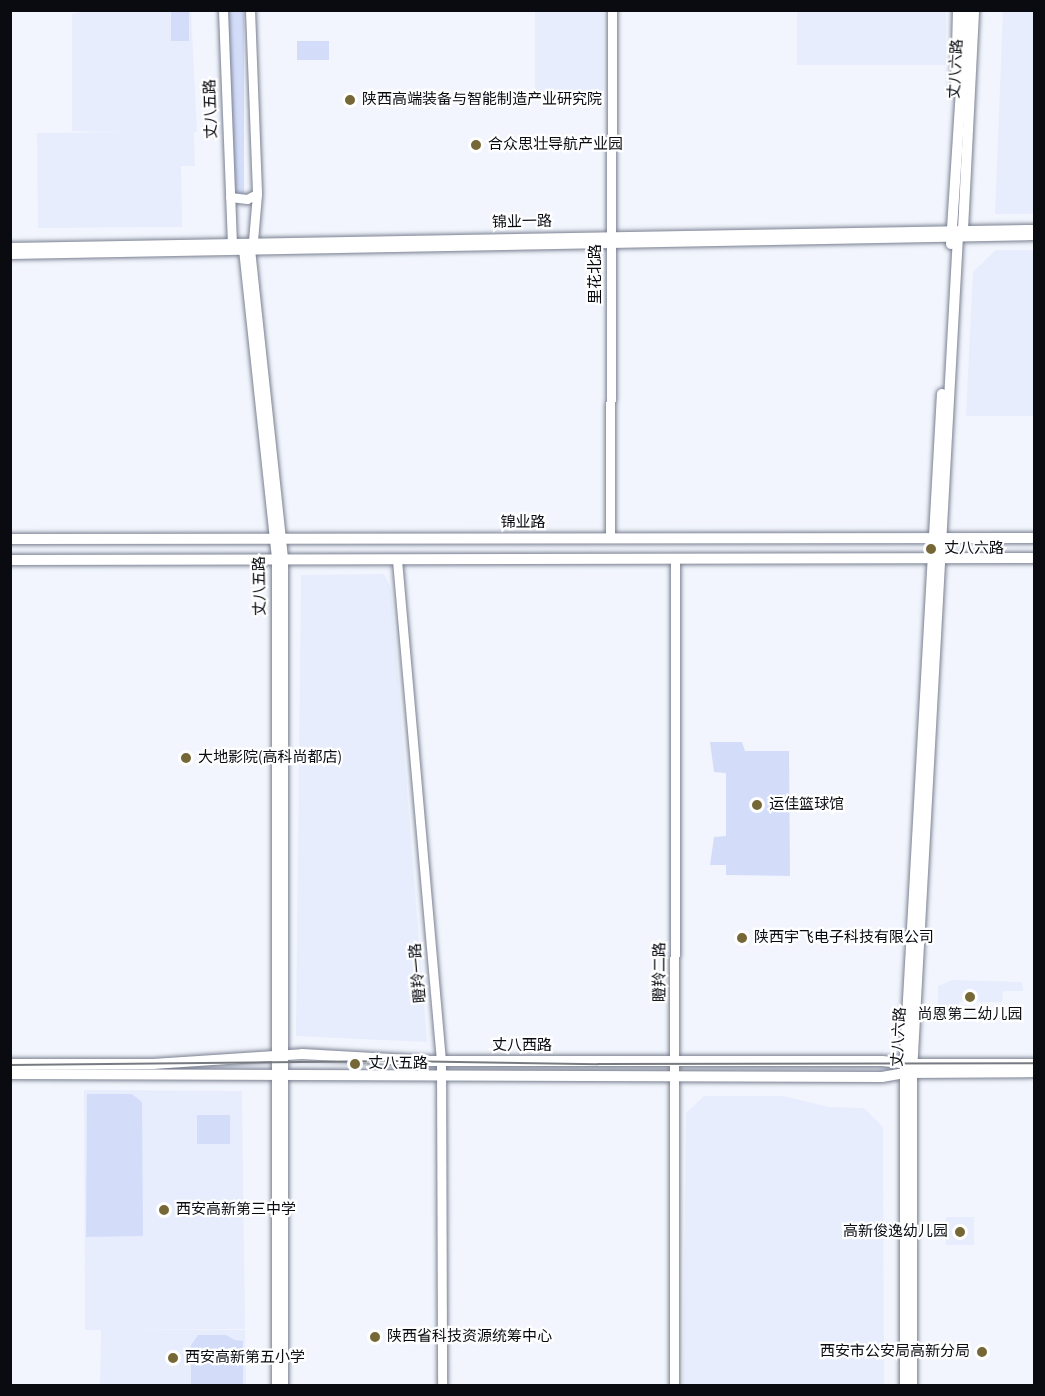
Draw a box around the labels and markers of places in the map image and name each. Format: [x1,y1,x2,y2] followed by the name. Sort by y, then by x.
[362,91,602,109] place label: 陕西高端装备与智能制造产业研究院
[343,93,357,107] marker: 陕西高端装备与智能制造产业研究院
[488,136,623,154] place label: 合众思壮导航产业园
[469,138,483,152] marker: 合众思壮导航产业园
[922,540,940,558] marker: 丈八六路
[944,540,1004,558] place label: 丈八六路
[198,749,342,767] place label: 大地影院(高科尚都店)
[179,751,193,765] marker: 大地影院(高科尚都店)
[769,796,844,814] place label: 运佳篮球馆
[750,798,764,812] marker: 运佳篮球馆
[754,929,934,947] place label: 陕西宇飞电子科技有限公司
[735,931,749,945] marker: 陕西宇飞电子科技有限公司
[963,990,977,1004] marker: 尚恩第二幼儿园
[918,1006,1022,1024] place label: 尚恩第二幼儿园
[346,1055,364,1073] marker: 丈八五路
[368,1055,428,1073] place label: 丈八五路
[176,1201,296,1219] place label: 西安高新第三中学
[157,1203,171,1217] marker: 西安高新第三中学
[843,1223,948,1241] place label: 高新俊逸幼儿园
[953,1225,967,1239] marker: 高新俊逸幼儿园
[387,1328,552,1346] place label: 陕西省科技资源统筹中心
[368,1330,382,1344] marker: 陕西省科技资源统筹中心
[820,1343,970,1361] place label: 西安市公安局高新分局
[975,1345,989,1359] marker: 西安市公安局高新分局
[185,1349,305,1367] place label: 西安高新第五小学
[166,1351,180,1365] marker: 西安高新第五小学

